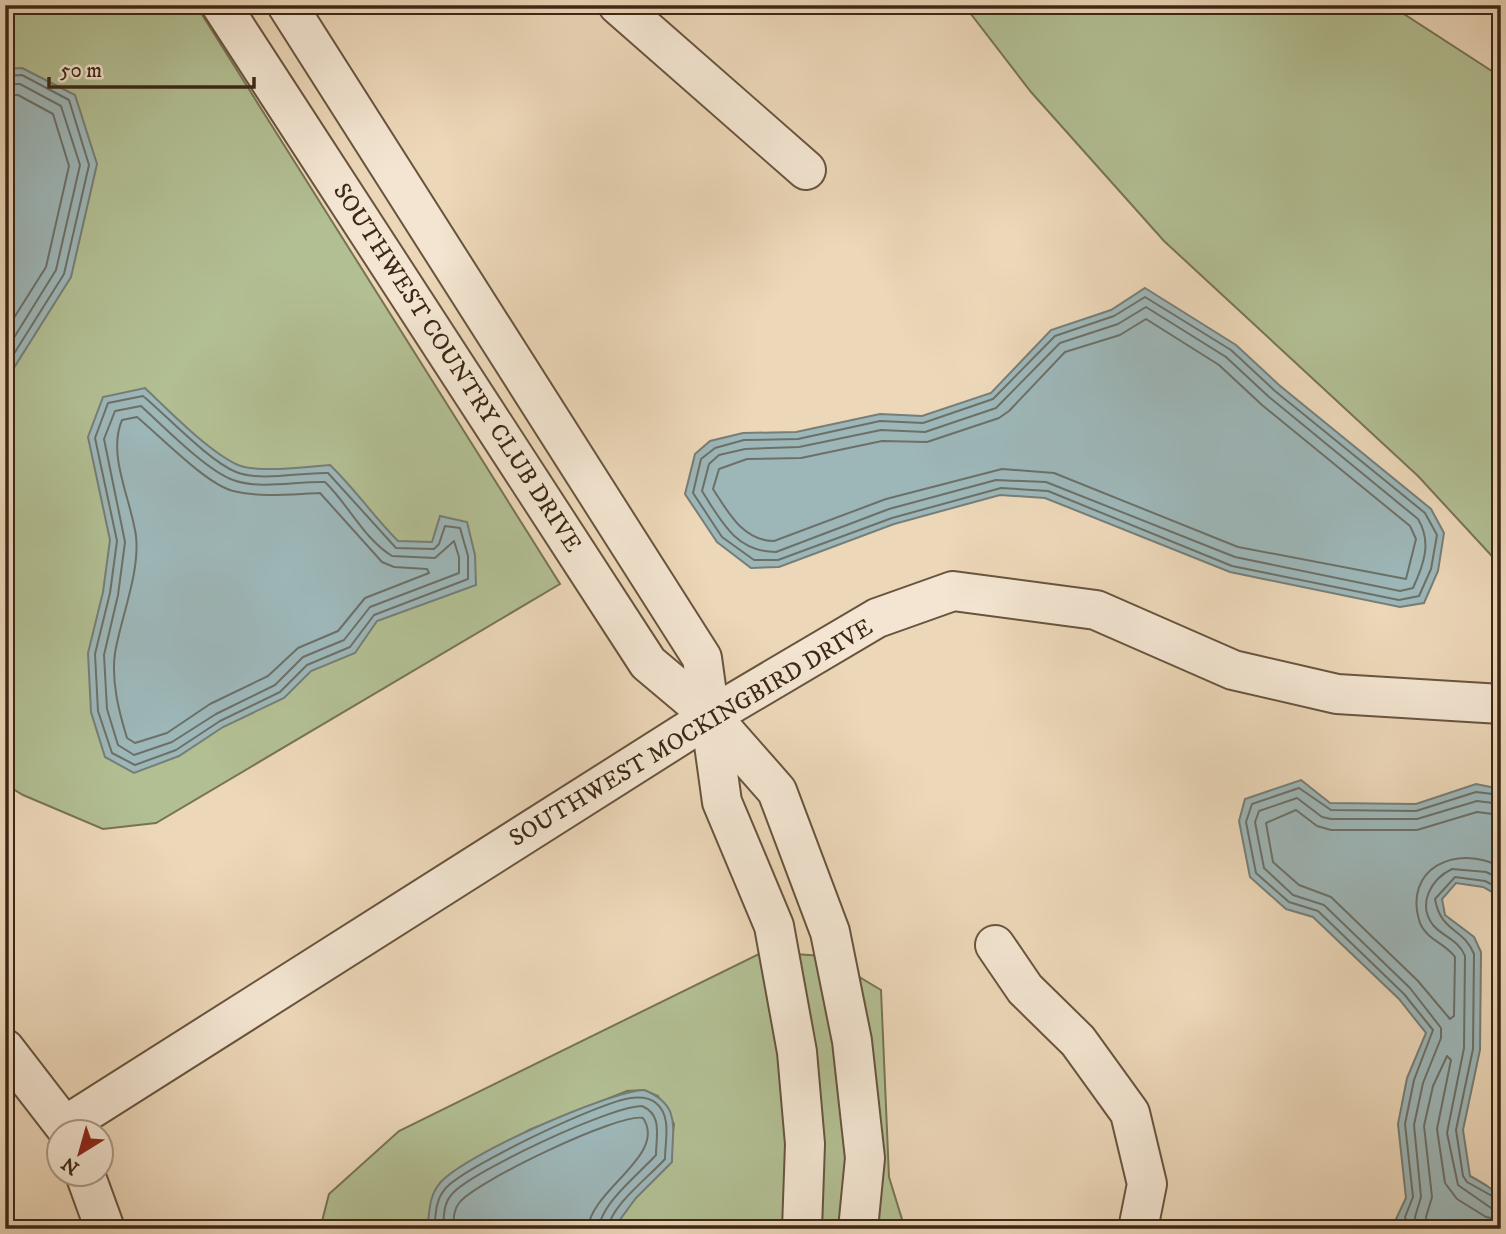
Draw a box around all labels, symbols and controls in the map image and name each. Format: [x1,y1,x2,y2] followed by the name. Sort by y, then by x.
[49,46,254,90] scale bar
[60,58,102,84] text: 50 m
[326,178,588,558] street label: SOUTHWEST COUNTRY CLUB DRIVE
[504,612,878,854] street label: SOUTHWEST MOCKINGBIRD DRIVE
[46,1118,116,1188] north arrow
[57,1151,84,1179] text: N

